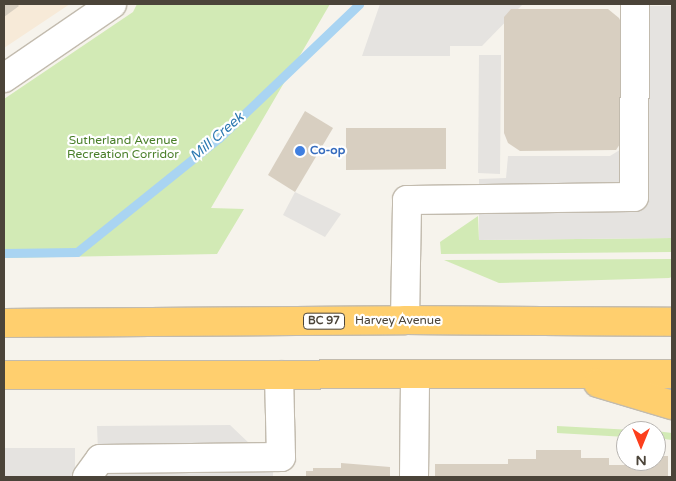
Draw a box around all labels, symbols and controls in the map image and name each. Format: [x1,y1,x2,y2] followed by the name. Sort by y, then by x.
[187,109,247,165] water label: Mill Creek
[67,134,179,162] park label: Sutherland Avenue Recreation Corridor
[310,144,345,158] place label: Co-op
[294,145,306,157] marker: Co-op
[303,312,345,330] road number: BC 97
[355,314,441,328] street label: Harvey Avenue
[616,421,666,471] north arrow
[635,452,647,469] text: N

